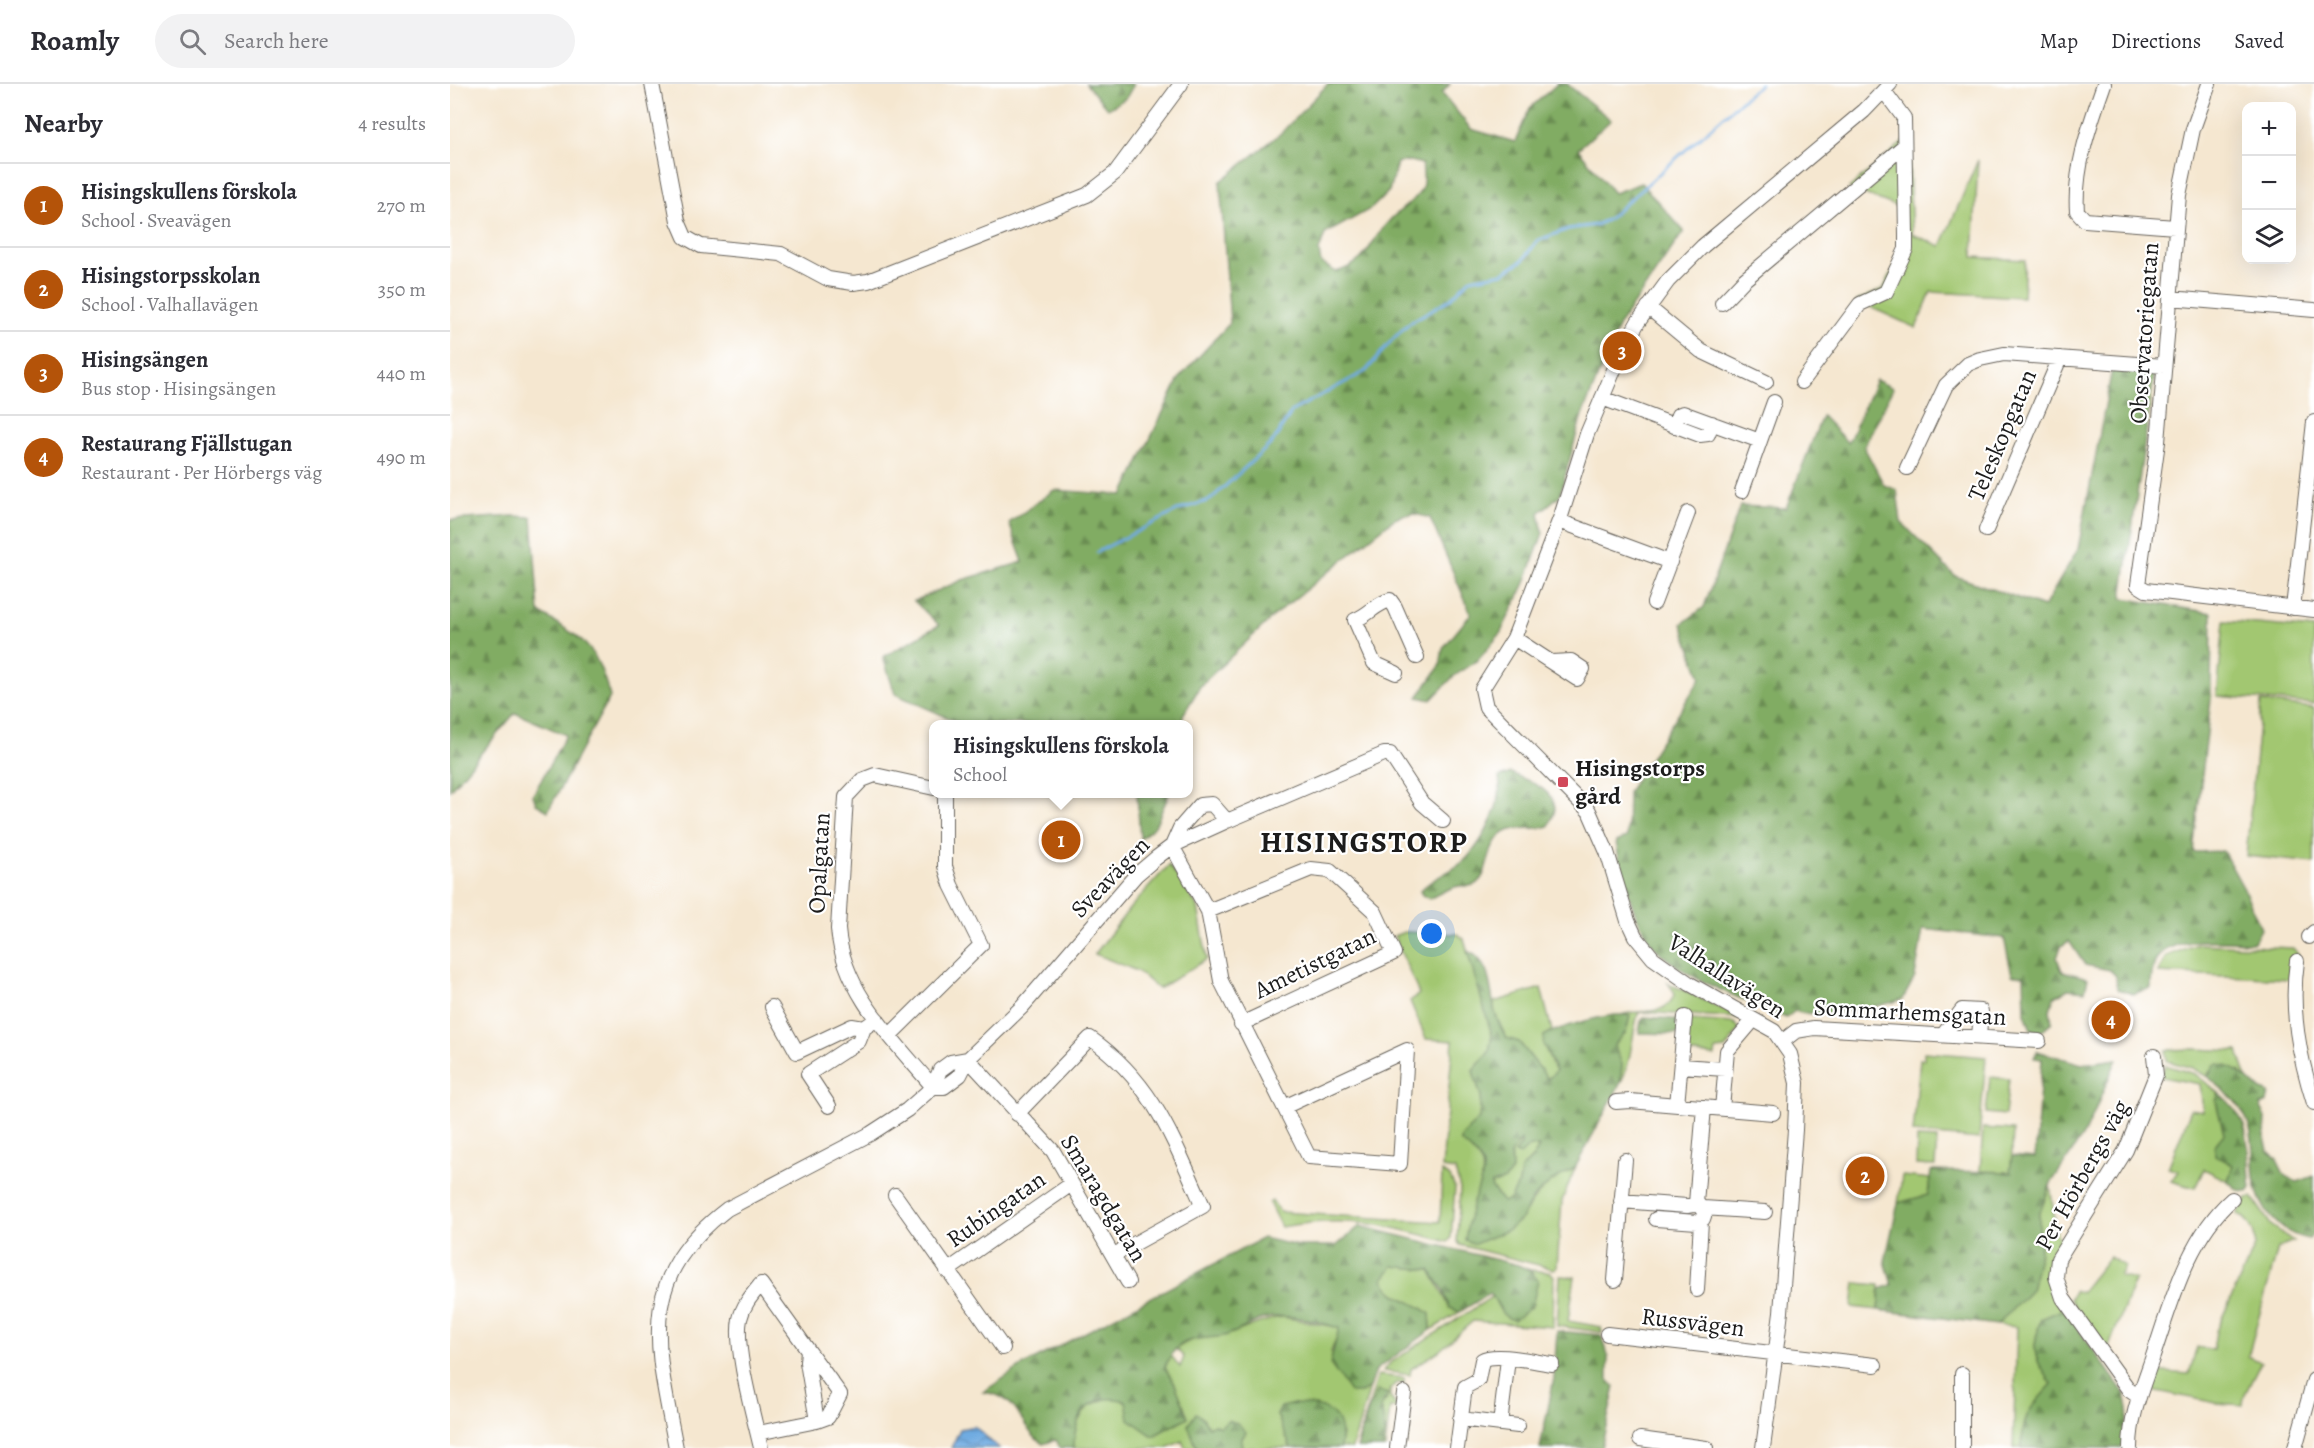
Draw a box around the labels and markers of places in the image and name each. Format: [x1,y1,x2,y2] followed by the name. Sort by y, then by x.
[1602,328,1642,374] pin: 3
[1575,752,1705,812] place label: Hisingstorps gård
[1556,775,1570,789] marker: Hisingstorps gård
[1042,818,1080,862] pin: 1
[2092,998,2130,1042] pin: 4
[1846,1154,1884,1198] pin: 2

